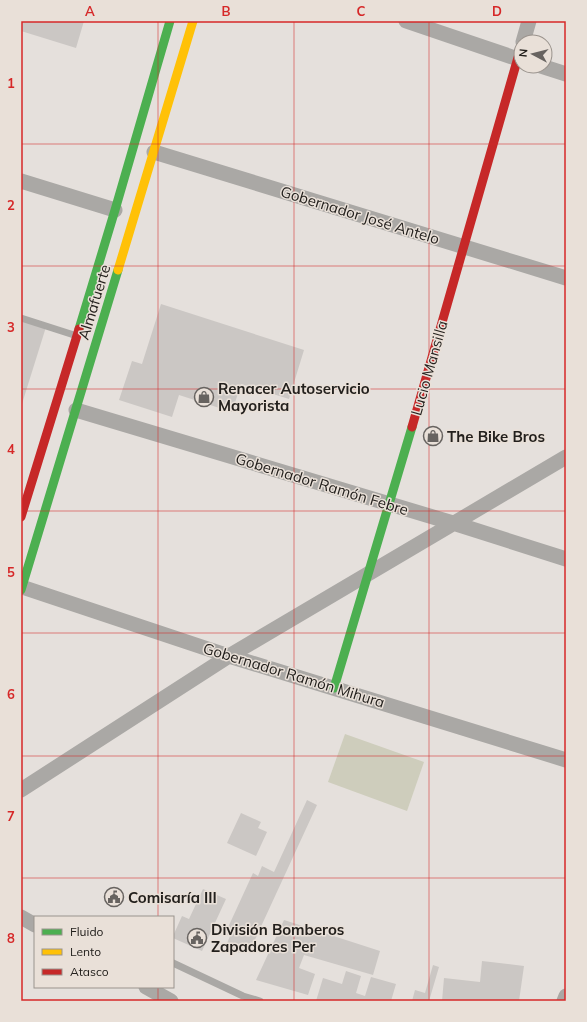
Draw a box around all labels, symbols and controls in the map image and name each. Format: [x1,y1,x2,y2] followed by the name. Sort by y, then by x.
[85,3,95,19] text: A
[222,3,231,19] text: B
[357,3,366,19] text: C
[492,3,502,19] text: D
[513,34,553,74] north arrow
[516,48,531,58] text: N
[7,75,15,91] text: 1
[278,182,442,248] street label: Gobernador José Antelo
[7,197,15,213] text: 2
[74,262,114,342] street label: Almafuerte
[406,318,452,418] street label: Lucio Mansilla
[7,319,15,335] text: 3
[218,379,370,415] place label: Renacer Autoservicio Mayorista
[193,386,215,408] shop icon: Renacer Autoservicio Mayorista
[422,425,444,447] shop icon: The Bike Bros
[447,427,545,446] place label: The Bike Bros
[7,441,15,457] text: 4
[233,449,411,519] street label: Gobernador Ramón Febre
[7,564,15,580] text: 5
[201,638,387,712] street label: Gobernador Ramón Mihura
[7,686,15,702] text: 6
[7,808,15,824] text: 7
[103,886,125,908] public building icon: Comisaría III
[128,888,217,907] place label: Comisaría III
[34,916,174,988] legend
[211,920,344,956] place label: División Bomberos Zapadores Per
[70,924,104,939] text: Fluido
[186,927,208,949] public building icon: División Bomberos Zapadores Per
[7,930,15,946] text: 8
[70,944,101,959] text: Lento
[70,964,109,979] text: Atasco

